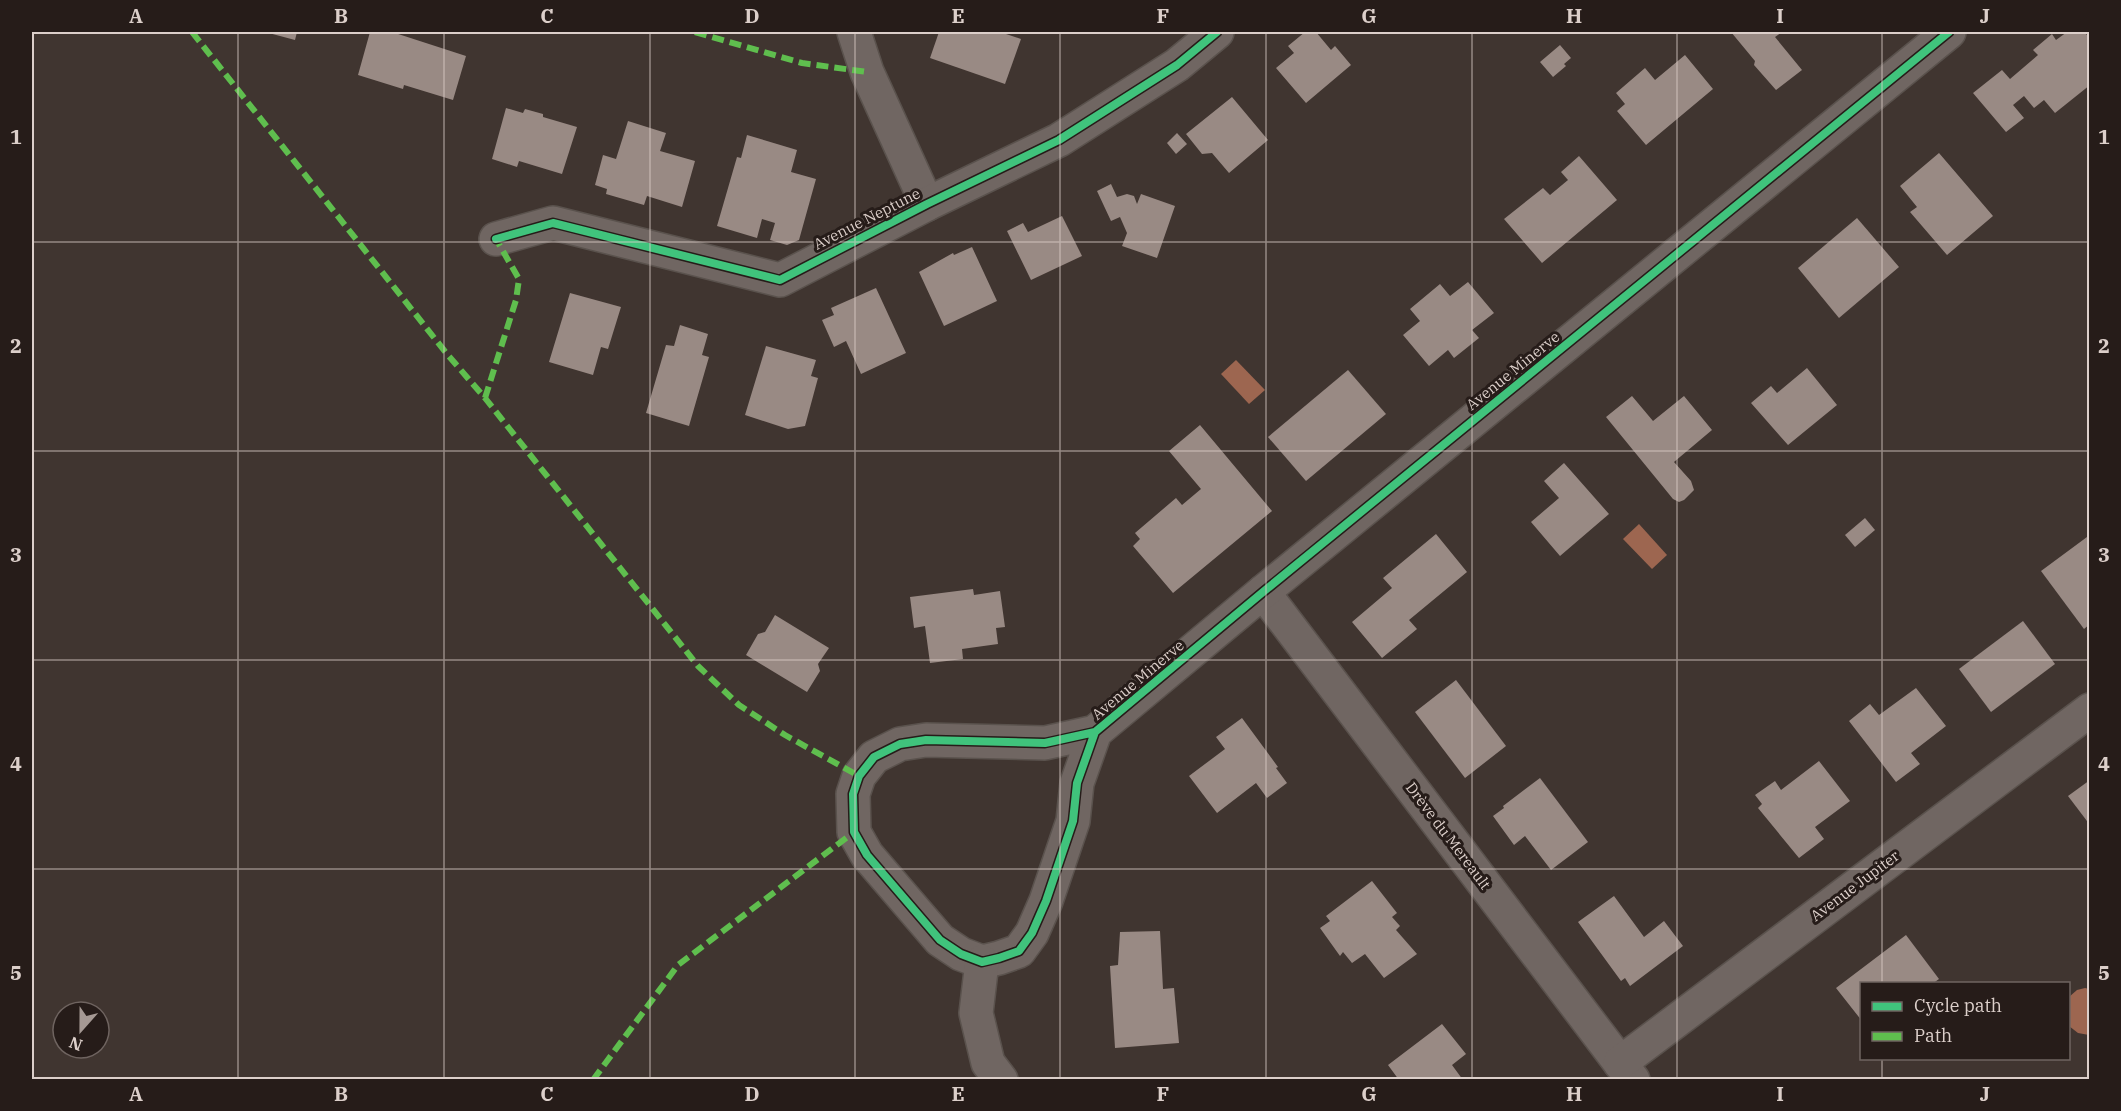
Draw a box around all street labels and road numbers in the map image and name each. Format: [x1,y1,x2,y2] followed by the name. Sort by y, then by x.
[810,183,923,254] street label: Avenue Neptune
[1462,327,1563,414] street label: Avenue Minerve
[1088,635,1188,724] street label: Avenue Minerve
[1402,778,1495,893] street label: Drève du Mereault
[1807,846,1903,925] street label: Avenue Jupiter

